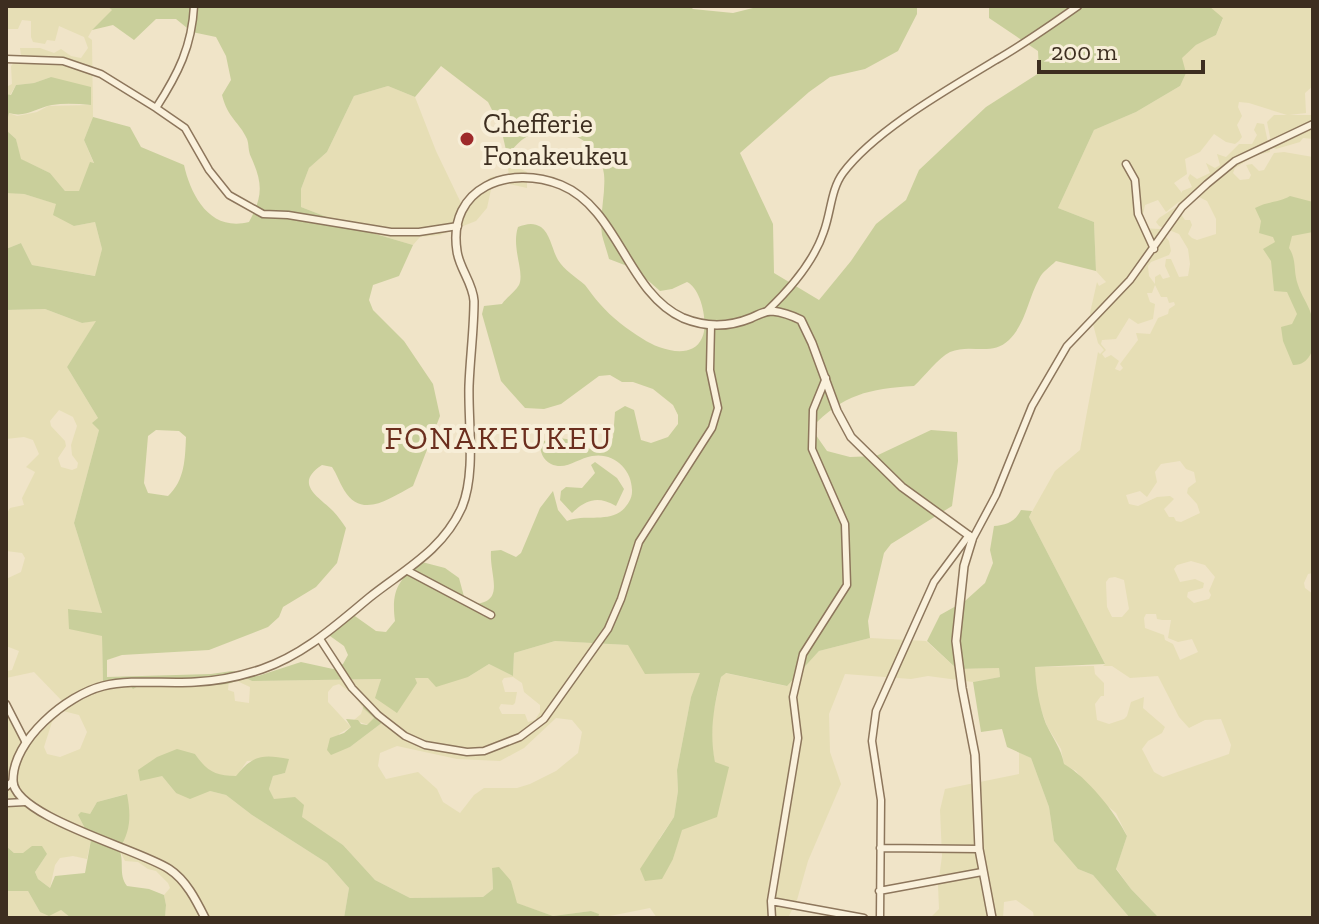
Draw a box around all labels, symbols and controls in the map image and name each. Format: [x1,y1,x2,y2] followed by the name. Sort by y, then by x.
[1039,24,1203,74] scale bar
[1051,37,1117,66] text: 200 m
[483,107,628,172] place label: Chefferie Fonakeukeu
[458,130,476,148] marker: Chefferie Fonakeukeu
[384,419,614,457] district label: FONAKEUKEU

